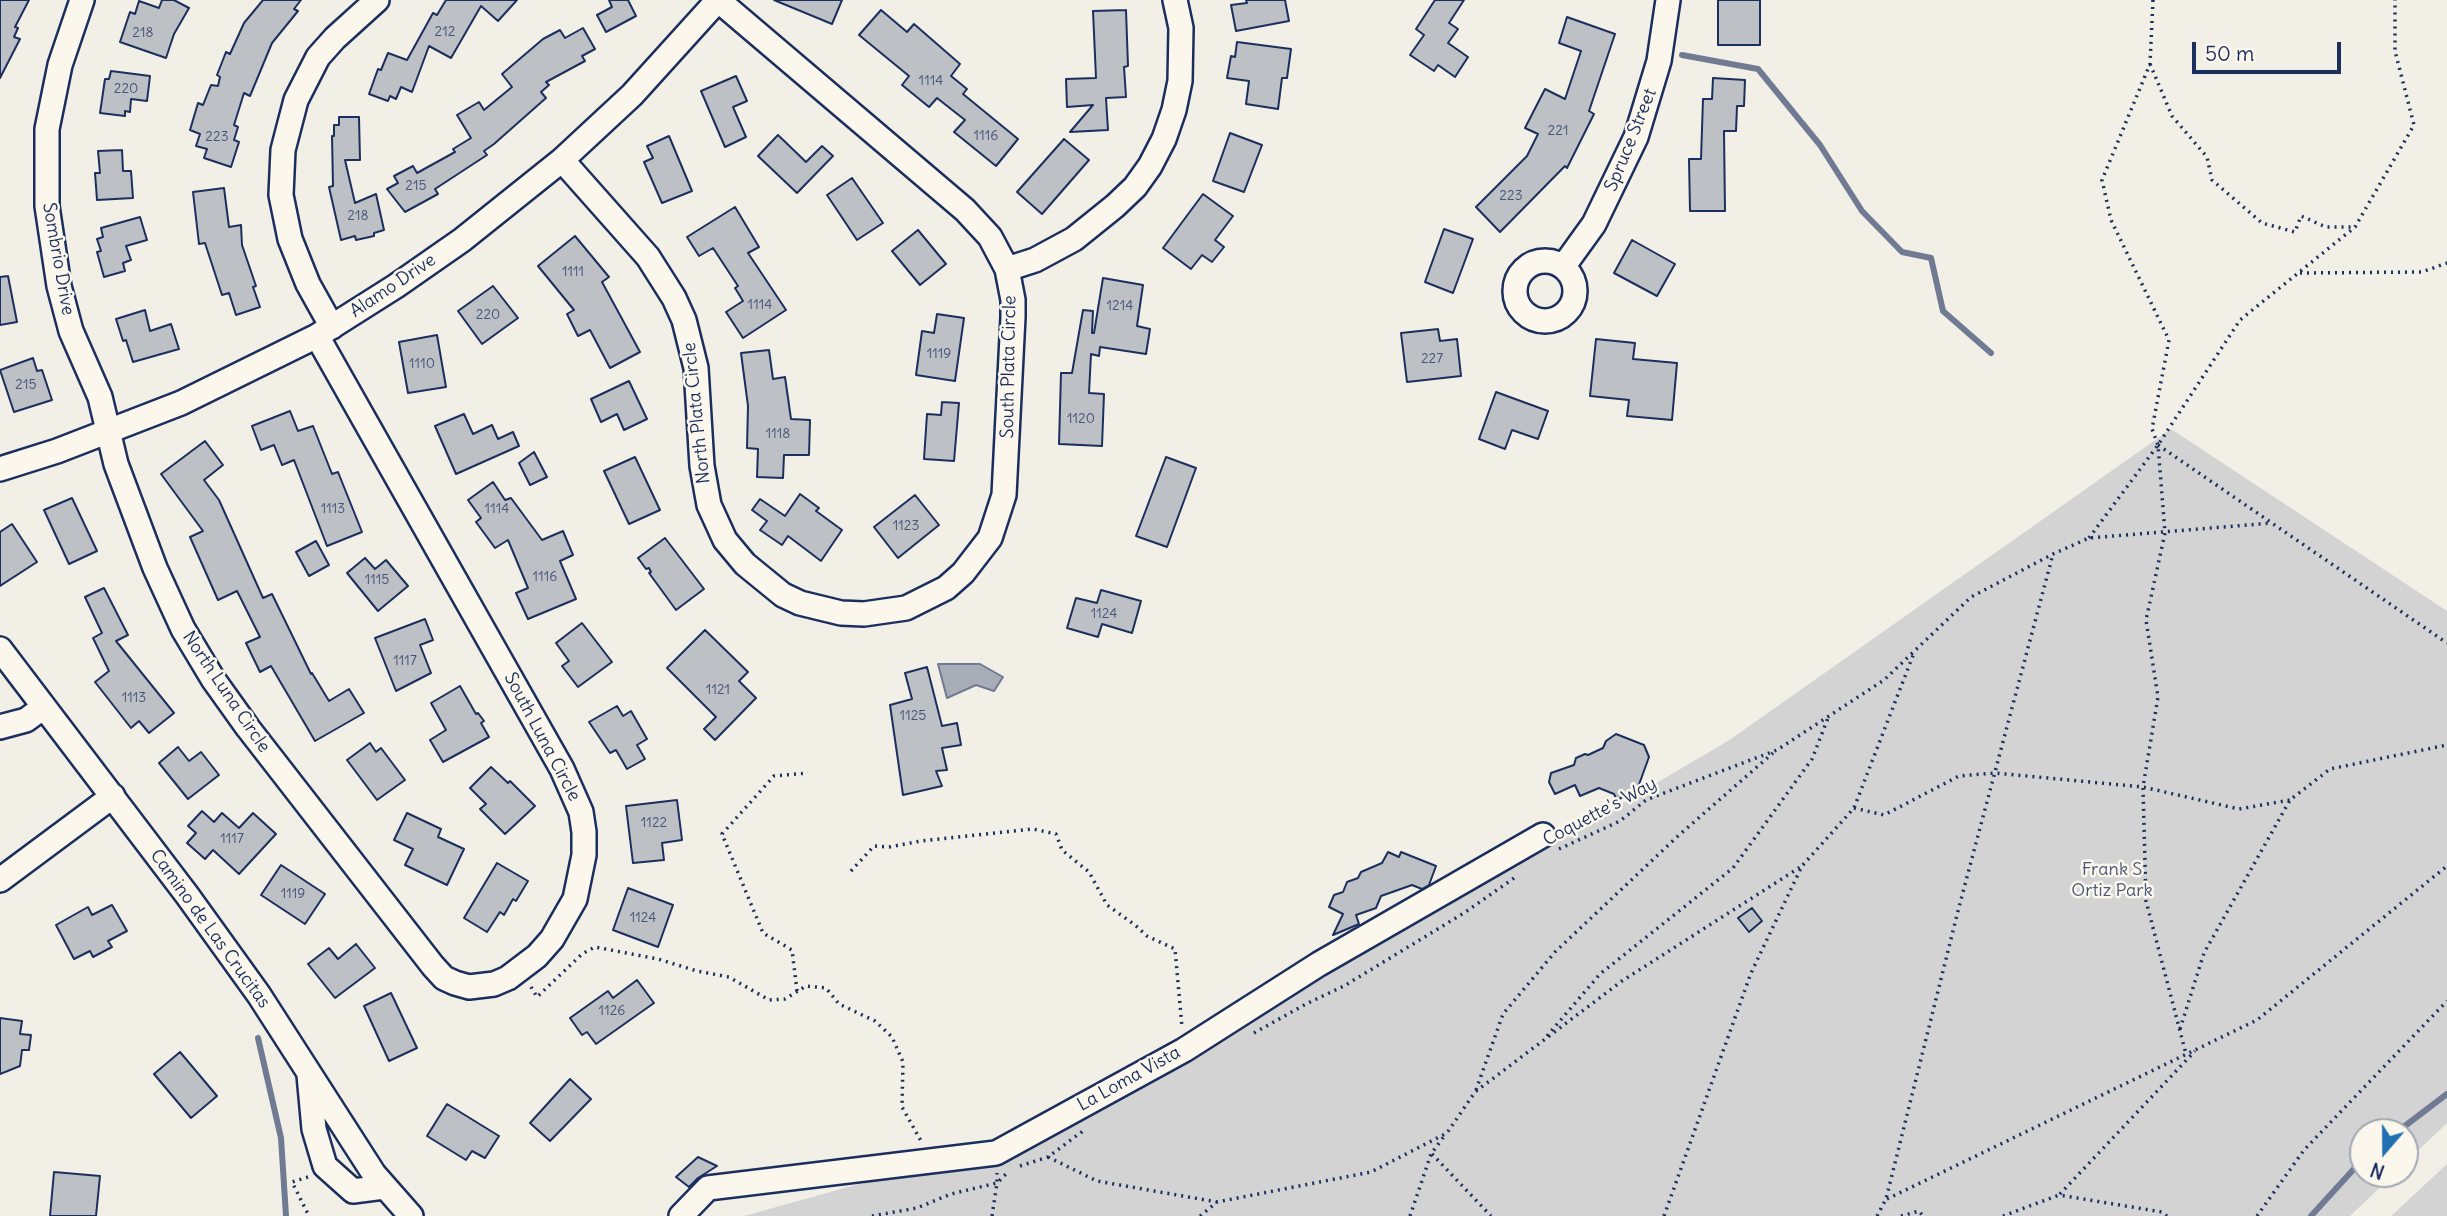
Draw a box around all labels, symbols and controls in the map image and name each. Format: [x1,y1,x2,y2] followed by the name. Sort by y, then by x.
[435,24,455,40] house number: 212
[132,25,154,41] house number: 218
[2195,28,2344,72] scale bar
[2205,40,2254,67] text: 50 m
[919,73,943,89] house number: 1114
[114,81,138,97] house number: 220
[1601,85,1661,195] street label: Spruce Street
[1548,123,1568,139] house number: 221
[974,128,998,144] house number: 1116
[205,129,229,145] house number: 223
[405,178,427,194] house number: 215
[1499,188,1523,204] house number: 223
[37,201,79,317] street label: Sombrio Drive
[347,208,369,224] house number: 218
[346,249,440,323] street label: Alamo Drive
[562,264,584,280] house number: 1111
[997,295,1021,439] street label: South Plata Circle
[748,297,772,313] house number: 1114
[1107,298,1133,314] house number: 1214
[476,307,500,323] house number: 220
[679,341,715,485] street label: North Plata Circle
[927,346,951,362] house number: 1119
[1421,351,1443,367] house number: 227
[409,356,435,372] house number: 1110
[15,377,37,393] house number: 215
[1067,411,1095,427] house number: 1120
[766,426,790,442] house number: 1118
[321,501,345,517] house number: 1113
[485,501,509,517] house number: 1114
[893,518,919,534] house number: 1123
[533,569,557,585] house number: 1116
[365,572,389,588] house number: 1115
[1091,606,1117,622] house number: 1124
[177,627,275,757] street label: North Luna Circle
[393,653,417,669] house number: 1117
[499,669,585,805] street label: South Luna Circle
[706,682,730,698] house number: 1121
[122,690,146,706] house number: 1113
[900,708,926,724] house number: 1125
[1539,773,1661,851] street label: Coquette's Way
[641,815,667,831] house number: 1122
[220,831,244,847] house number: 1117
[145,845,275,1013] street label: Camino de Las Crucitas
[2071,859,2153,902] park label: Frank S Ortiz Park
[281,886,305,902] house number: 1119
[630,910,656,926] house number: 1124
[599,1003,625,1019] house number: 1126
[1074,1042,1184,1116] street label: La Loma Vista
[2349,1118,2419,1188] north arrow
[2367,1157,2388,1184] text: N

